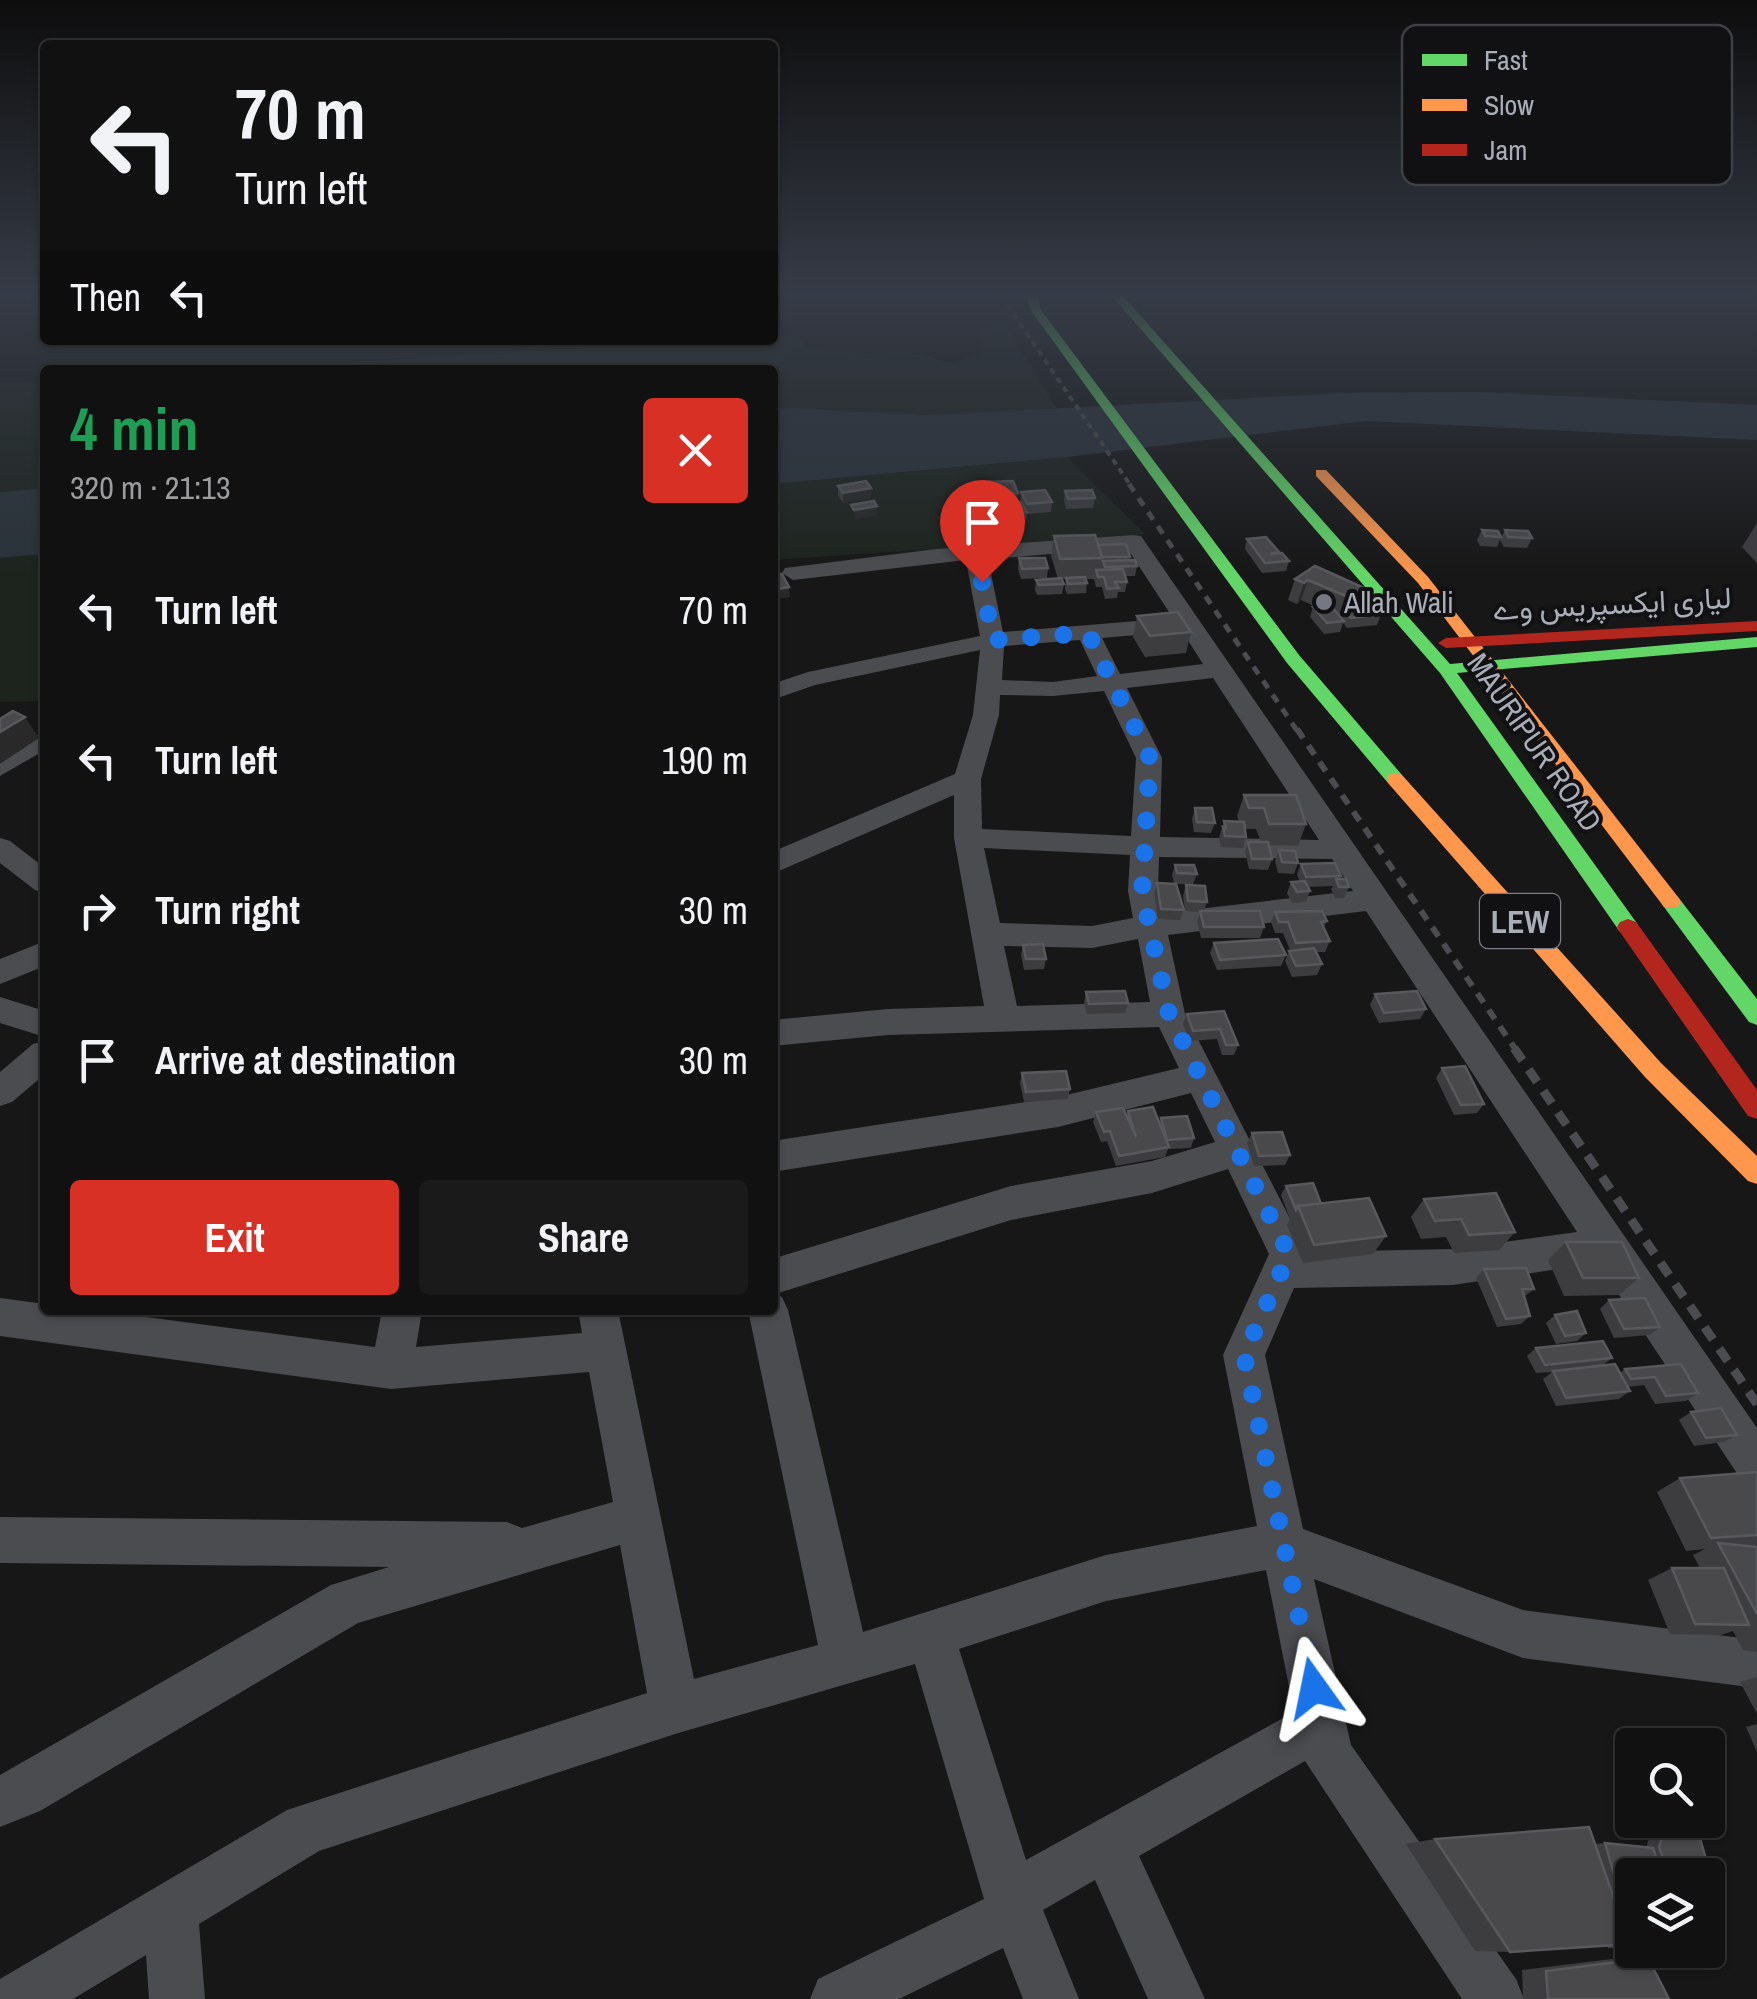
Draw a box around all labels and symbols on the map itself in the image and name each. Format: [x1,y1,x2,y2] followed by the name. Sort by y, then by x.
[1402,25,1732,185] legend
[1484,41,1528,79] text: Fast
[1484,86,1534,124] text: Slow
[1484,131,1527,169] text: Jam
[940,480,1025,583] pin
[1491,577,1733,630] street label: لیاری ایکسپریس وے
[1343,582,1454,622] place label: Allah Wali
[1313,591,1335,613] marker: Allah Wali
[1459,645,1611,839] street label: MAURIPUR ROAD
[1480,894,1560,948] road number: LEW
[1262,1636,1366,1740] position arrow

